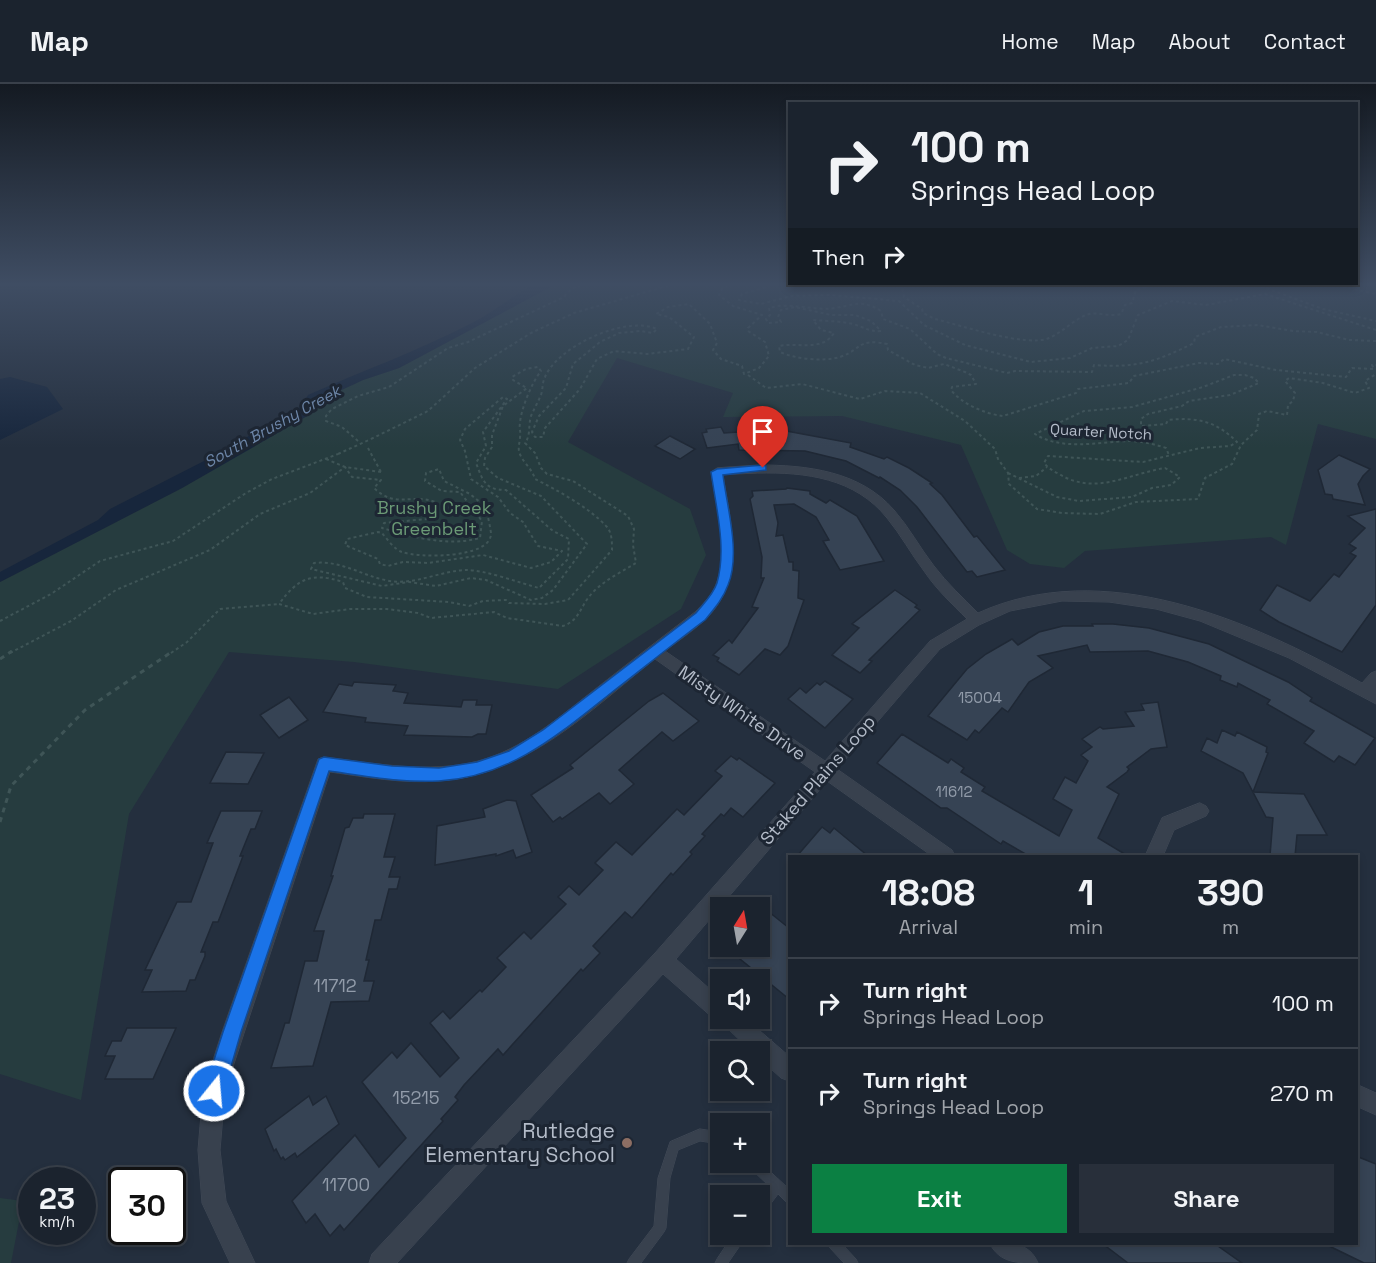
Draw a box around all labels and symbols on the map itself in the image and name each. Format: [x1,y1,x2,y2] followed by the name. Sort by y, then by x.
[200,379,346,473] water label: South Brushy Creek
[737,406,788,468] pin
[1049,419,1153,444] street label: Quarter Notch
[377,496,492,540] park label: Brushy Creek Greenbelt
[674,660,811,765] street label: Misty White Drive
[958,688,1002,707] house number: 15004
[755,710,880,849] street label: Staked Plains Loop
[935,782,973,801] house number: 11612
[710,897,770,957] north arrow
[313,974,357,997] house number: 11712
[182,1059,246,1123] position arrow
[392,1086,440,1109] house number: 15215
[425,1117,615,1168] place label: Rutledge Elementary School
[620,1136,634,1150] marker: Rutledge Elementary School
[108,1167,186,1245] speed limit sign: 30
[322,1173,370,1196] house number: 11700

